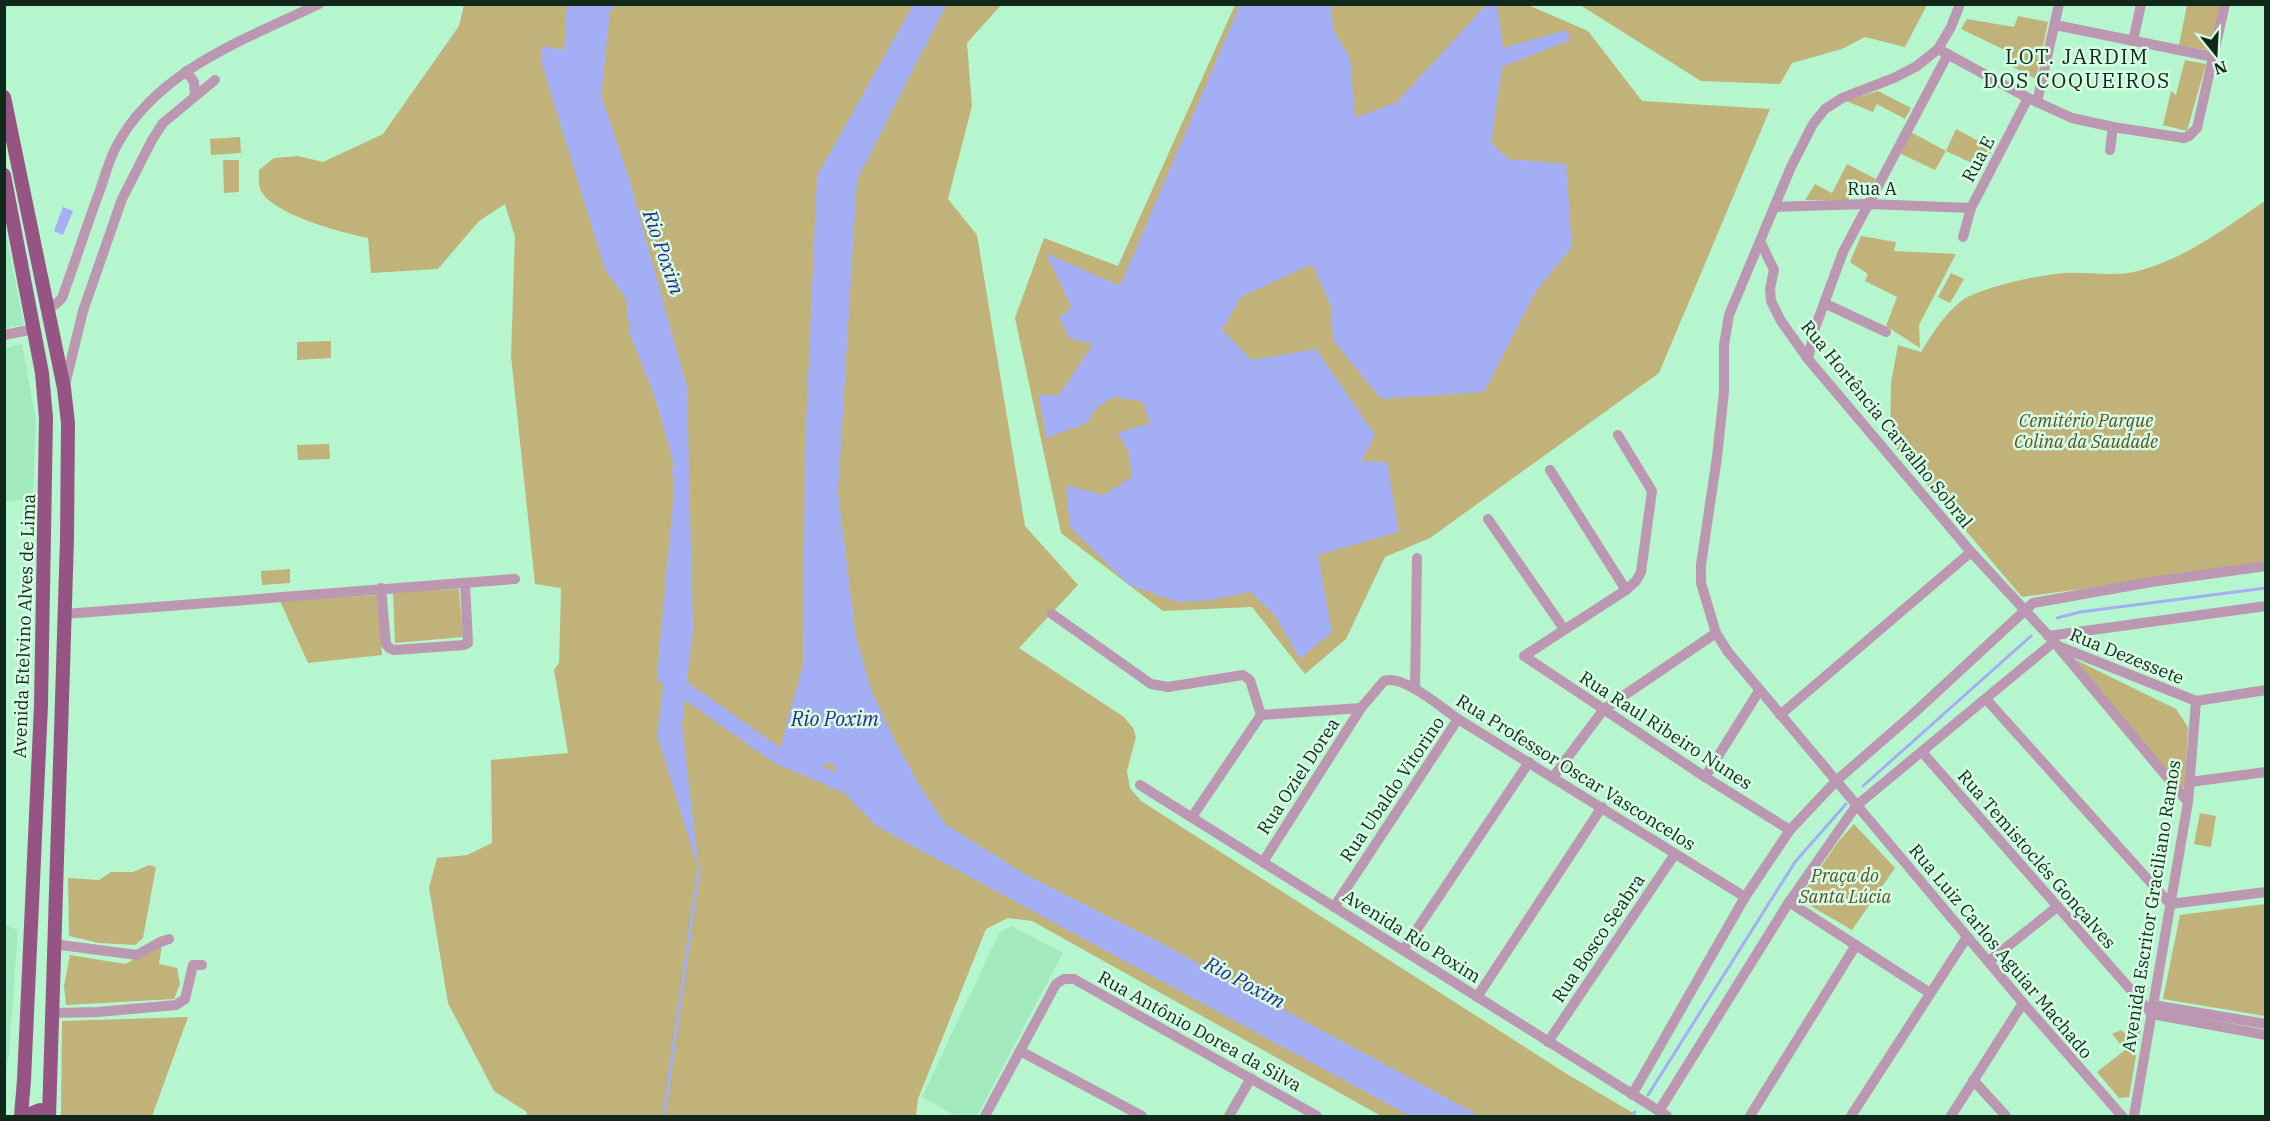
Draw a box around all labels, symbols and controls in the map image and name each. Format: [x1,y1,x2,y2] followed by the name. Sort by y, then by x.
[2186,24,2246,84] north arrow
[1983,42,2171,94] district label: LOT. JARDIM DOS COQUEIROS
[2212,57,2230,80] text: N
[1956,132,2000,186] street label: Rua E
[1847,177,1897,200] street label: Rua A
[637,205,691,298] water label: Rio Poxim
[1796,315,1978,533] street label: Rua Hortência Carvalho Sobral
[2014,409,2158,453] park label: Cemitério Parque Colina da Saudade
[8,493,40,759] street label: Avenida Etelvino Alves de Lima
[2067,623,2187,689] street label: Rua Dezessete
[1575,666,1757,794] street label: Rua Raul Ribeiro Nunes
[1452,689,1700,855] street label: Rua Professor Oscar Vasconcelos
[790,705,879,732] water label: Rio Poxim
[1335,712,1449,866] street label: Rua Ubaldo Vitorino
[1252,713,1344,839] street label: Rua Oziel Dorea
[2117,758,2185,1054] street label: Avenida Escritor Graciliano Ramos
[1953,765,2121,953] street label: Rua Temistoclés Gonçalves
[1904,839,2098,1063] street label: Rua Luiz Carlos Aguiar Machado
[1798,864,1891,908] park label: Praça do Santa Lúcia
[1546,869,1650,1007] street label: Rua Bosco Seabra
[1339,884,1485,988] street label: Avenida Rio Poxim
[1199,949,1290,1015] water label: Rio Poxim
[1094,965,1306,1097] street label: Rua Antônio Dorea da Silva

